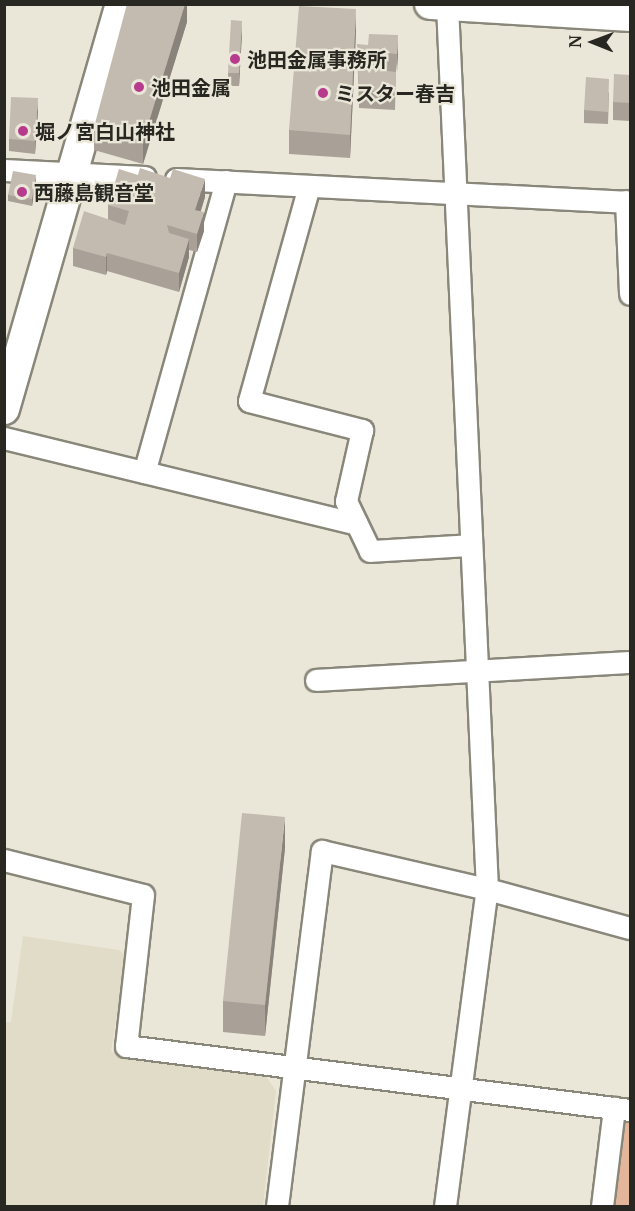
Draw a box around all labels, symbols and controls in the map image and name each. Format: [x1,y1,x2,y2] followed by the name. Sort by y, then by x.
[563,12,623,72] north arrow
[565,35,585,48] text: N
[247,47,387,71] place label: 池田金属事務所
[228,52,242,66] marker: 池田金属事務所
[151,75,231,99] place label: 池田金属
[132,80,146,94] marker: 池田金属
[335,81,455,105] place label: ミスター春吉
[316,86,330,100] marker: ミスター春吉
[35,119,175,143] place label: 堀ノ宮白山神社
[16,124,30,138] marker: 堀ノ宮白山神社
[34,180,154,204] place label: 西藤島観音堂
[15,185,29,199] marker: 西藤島観音堂

